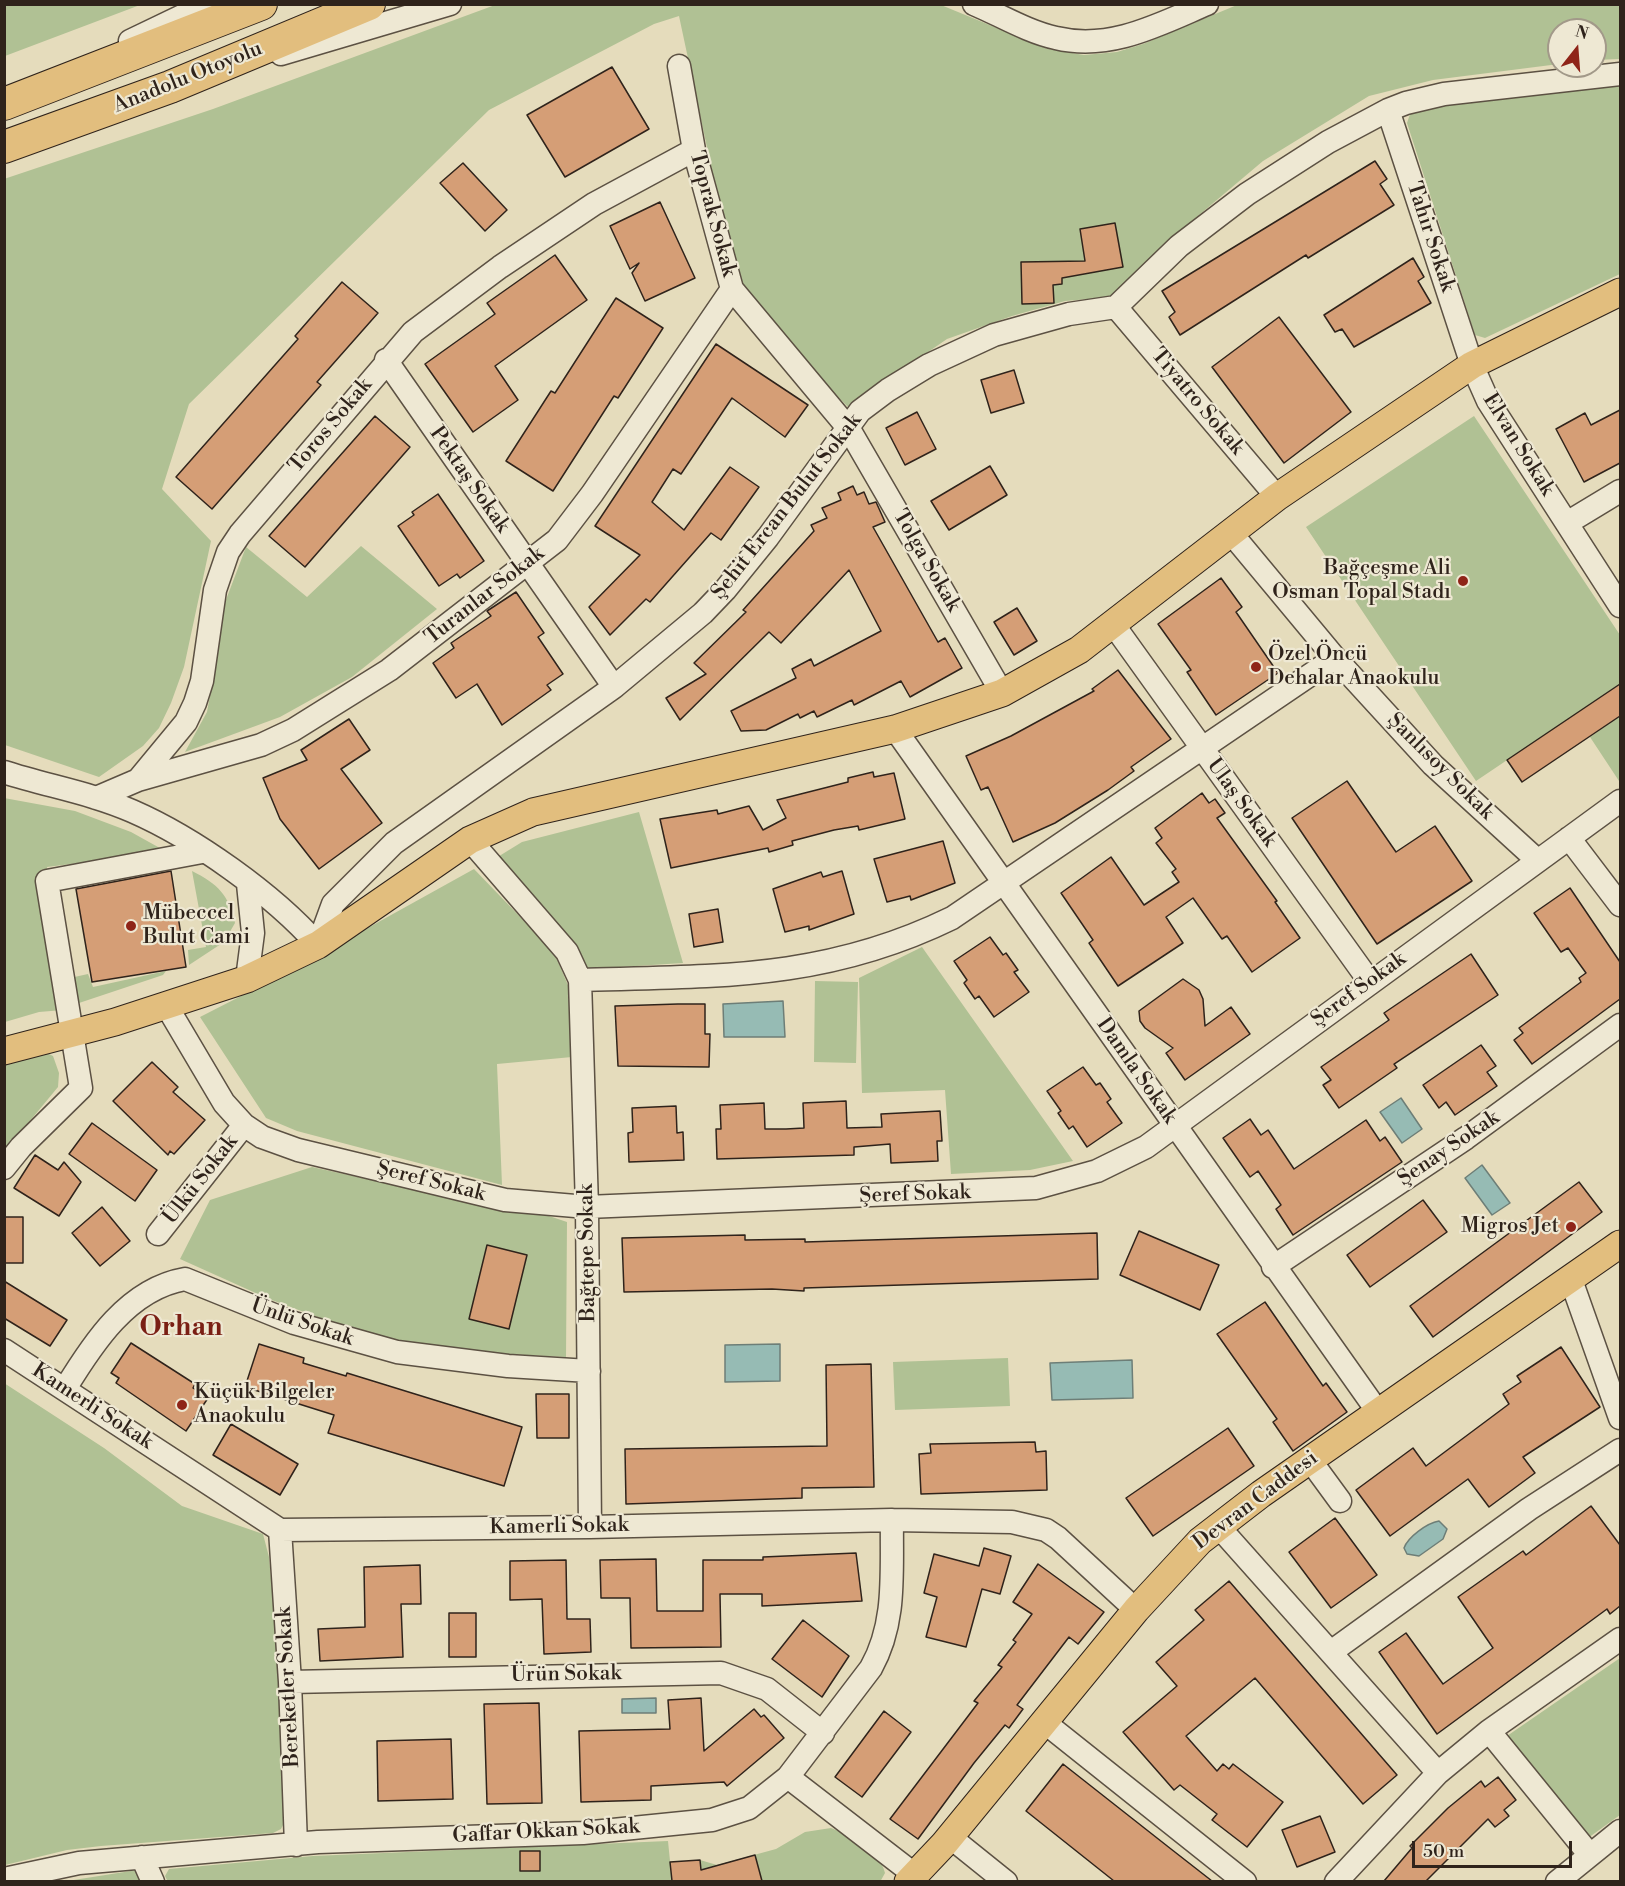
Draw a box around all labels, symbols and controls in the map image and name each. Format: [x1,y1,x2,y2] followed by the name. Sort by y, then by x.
[1547,18,1607,78] north arrow
[1573,21,1591,44] text: N
[110,37,266,119] street label: Anadolu Otoyolu
[683,149,741,279] street label: Toprak Sokak
[1400,179,1460,295] street label: Tahir Sokak
[1145,343,1249,461] street label: Tiyatro Sokak
[284,374,378,478] street label: Toros Sokak
[1477,389,1559,501] street label: Elvan Sokak
[707,409,867,605] street label: Şehit Ercan Bulut Sokak
[423,422,515,538] street label: Pektaş Sokak
[887,505,965,617] street label: Tolga Sokak
[420,542,550,650] street label: Turanlar Sokak
[1272,556,1451,606] place label: Bağçeşme Ali Osman Topal Stadı
[1456,574,1470,588] marker: Bağçeşme Ali Osman Topal Stadı
[1268,642,1439,692] place label: Özel Öncü Dehalar Anaokulu
[1249,660,1263,674] marker: Özel Öncü Dehalar Anaokulu
[1381,708,1499,826] street label: Şanlısoy Sokak
[1201,754,1281,852] street label: Ulaş Sokak
[143,901,250,951] place label: Mübeccel Bulut Cami
[124,919,138,933] marker: Mübeccel Bulut Cami
[1307,947,1411,1033] street label: Şeref Sokak
[1090,1013,1182,1129] street label: Damla Sokak
[1393,1106,1505,1192] street label: Şenay Sokak
[158,1130,244,1230] street label: Ülkü Sokak
[374,1156,488,1208] street label: Şeref Sokak
[859,1180,971,1210] street label: Şeref Sokak
[574,1184,602,1322] street label: Bağtepe Sokak
[1461,1214,1559,1240] place label: Migros Jet
[1564,1220,1578,1234] marker: Migros Jet
[247,1294,357,1352] street label: Ünlü Sokak
[139,1313,223,1345] district label: Orhan
[27,1359,157,1455] street label: Kamerli Sokak
[194,1380,335,1430] place label: Küçük Bilgeler Anaokulu
[175,1398,189,1412] marker: Küçük Bilgeler Anaokulu
[1189,1446,1323,1556] street label: Devran Caddesi
[489,1513,629,1541] street label: Kamerli Sokak
[272,1606,306,1768] street label: Bereketler Sokak
[510,1661,622,1689] street label: Ürün Sokak
[452,1815,640,1849] street label: Gaffar Okkan Sokak
[1415,1829,1576,1867] scale bar
[1423,1840,1464,1863] text: 50 m

